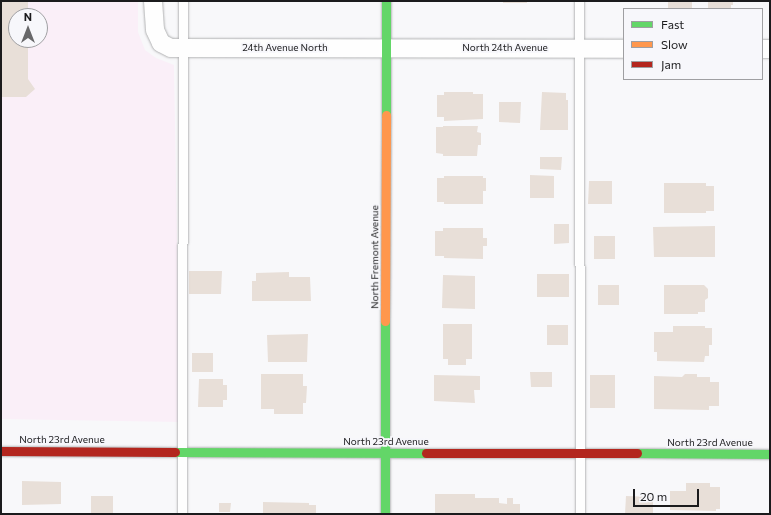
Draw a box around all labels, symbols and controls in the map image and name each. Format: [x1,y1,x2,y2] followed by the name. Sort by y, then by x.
[8,8,48,48] north arrow
[623,8,763,80] legend
[24,10,32,23] text: N
[661,17,684,31] text: Fast
[661,37,688,51] text: Slow
[242,42,328,54] street label: 24th Avenue North
[462,42,548,54] street label: North 24th Avenue
[661,57,681,71] text: Jam
[369,205,381,309] street label: North Fremont Avenue
[19,434,105,446] street label: North 23rd Avenue
[343,436,429,448] street label: North 23rd Avenue
[667,437,753,449] street label: North 23rd Avenue
[635,481,701,507] scale bar
[640,489,667,503] text: 20 m

